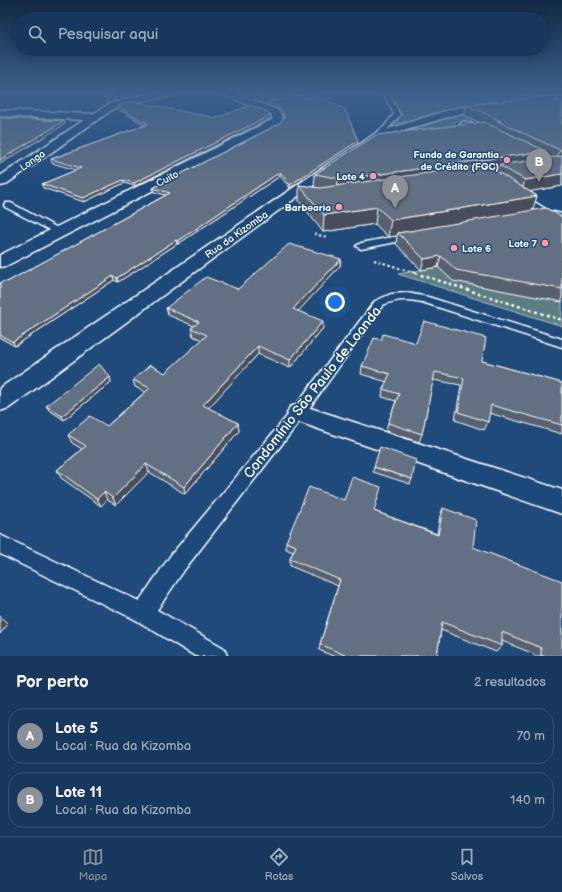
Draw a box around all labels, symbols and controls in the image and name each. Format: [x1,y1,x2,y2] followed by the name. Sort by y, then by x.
[12,12,550,56] search box
[26,23,48,45] icon: search
[58,25,158,44] text: Pesquisar aqui
[18,148,48,174] street label: Longa
[414,149,499,173] place label: Fundo de Garantia de Crédito (FGC)
[526,149,552,182] pin: B
[502,155,512,165] marker: Fundo de Garantia de Crédito (FGC)
[154,168,181,190] street label: Cuito
[336,171,365,183] place label: Lote 4
[368,171,378,181] marker: Lote 4
[382,175,408,208] pin: A
[285,202,331,214] place label: Barbearia
[334,202,344,212] marker: Barbearia
[203,209,271,261] street label: Rua da Kizomba
[509,238,537,250] place label: Lote 7
[540,238,550,248] marker: Lote 7
[449,243,459,253] marker: Lote 6
[462,243,491,255] place label: Lote 6
[325,292,345,312] your location
[240,303,385,482] street label: Condomínio São Paulo de Loanda
[16,672,89,692] text: Por perto
[474,674,546,690] text: 2 resultados
[55,719,98,738] text: Lote 5
[26,728,34,744] text: A
[517,728,545,744] text: 70 m
[55,738,191,754] text: Local · Rua da Kizomba
[55,783,102,802] text: Lote 11
[25,792,35,808] text: B
[510,792,545,808] text: 140 m
[55,802,191,818] text: Local · Rua da Kizomba
[79,846,107,883] tab: Mapa
[265,846,293,883] tab: Rotas
[451,846,483,883] tab: Salvos

